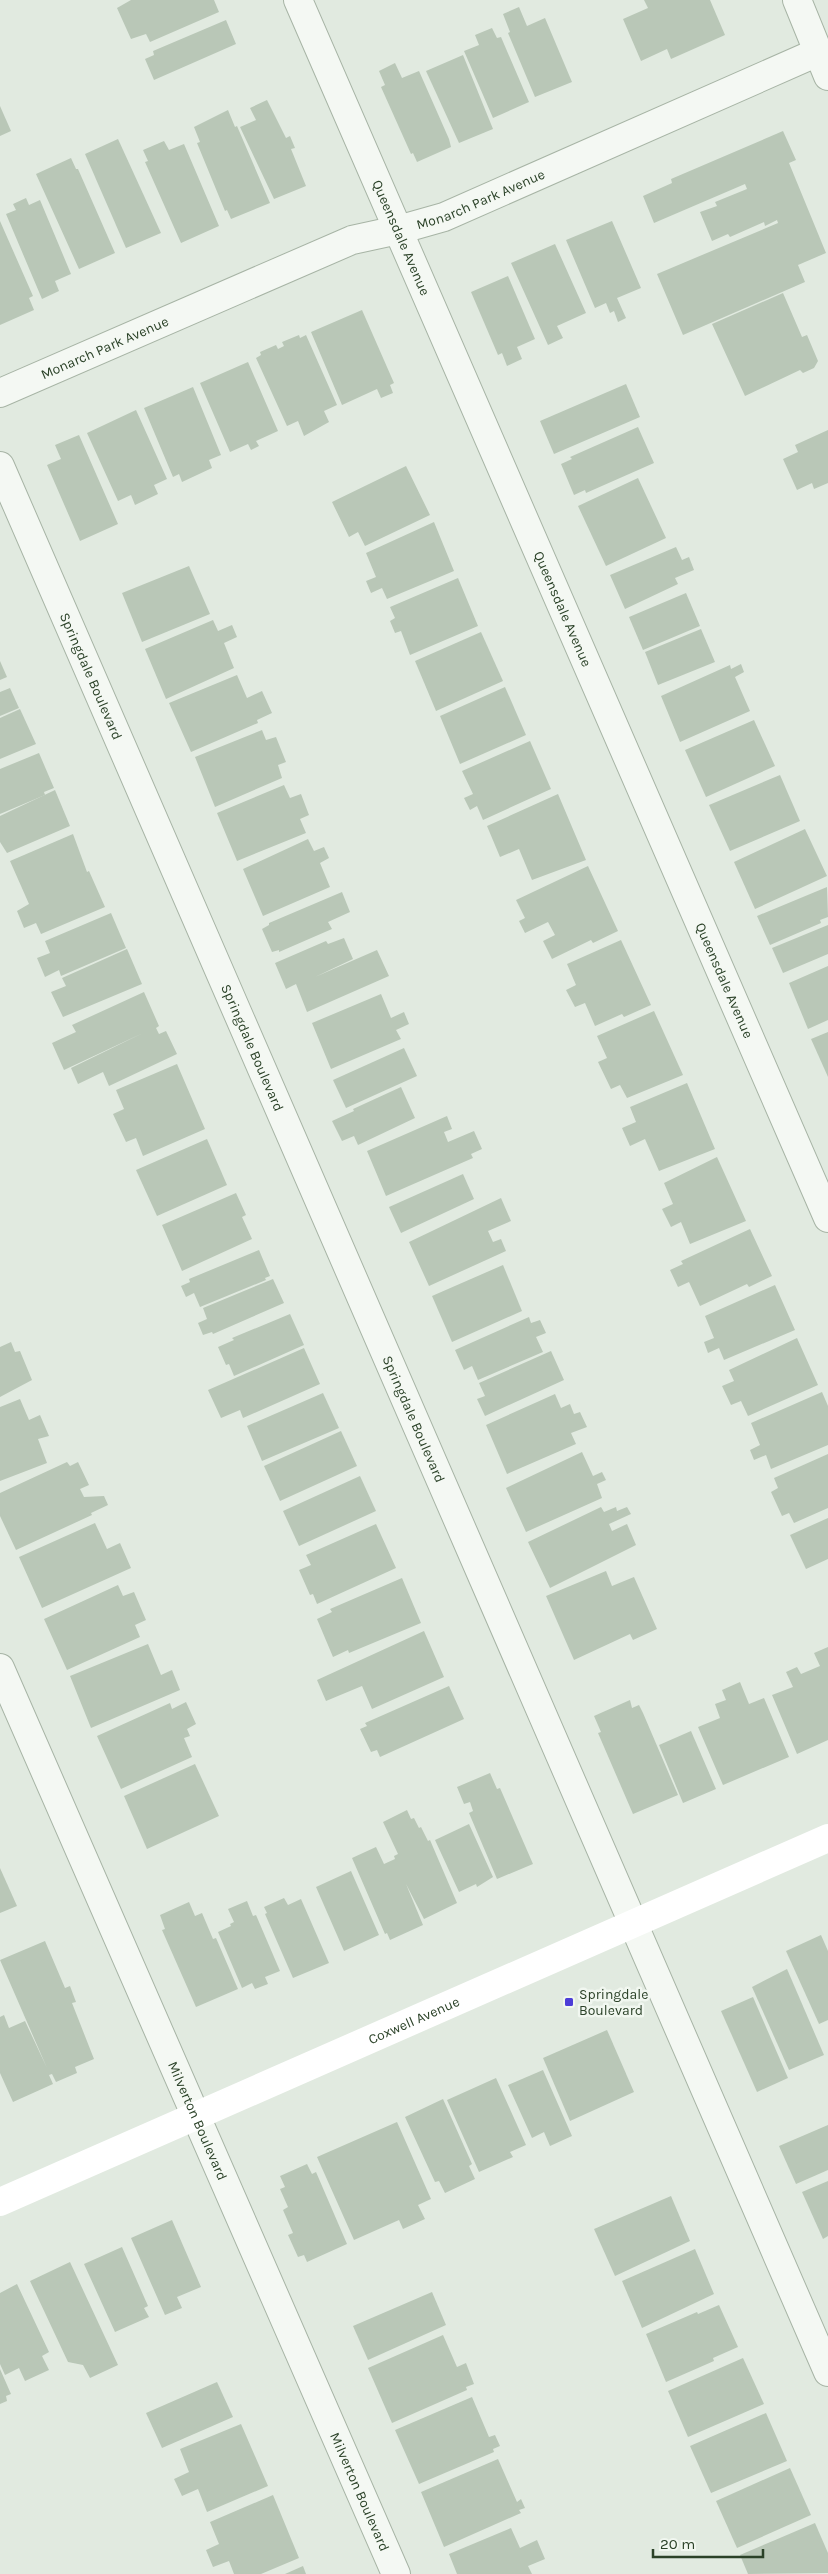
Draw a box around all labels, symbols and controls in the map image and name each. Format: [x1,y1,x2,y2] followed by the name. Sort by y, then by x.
[414,166,547,233] street label: Monarch Park Avenue
[368,177,434,298] street label: Queensdale Avenue
[38,313,171,383] street label: Monarch Park Avenue
[530,549,595,669] street label: Queensdale Avenue
[56,610,126,742] street label: Springdale Boulevard
[691,920,757,1041] street label: Queensdale Avenue
[217,982,287,1114] street label: Springdale Boulevard
[378,1353,449,1485] street label: Springdale Boulevard
[579,1986,648,2019] place label: Springdale Boulevard
[366,1993,462,2048] street label: Coxwell Avenue
[563,1996,575,2008] marker: Springdale Boulevard
[164,2059,231,2183] street label: Milverton Boulevard
[326,2430,393,2554] street label: Milverton Boulevard
[653,2526,763,2558] scale bar
[660,2535,695,2553] text: 20 m

